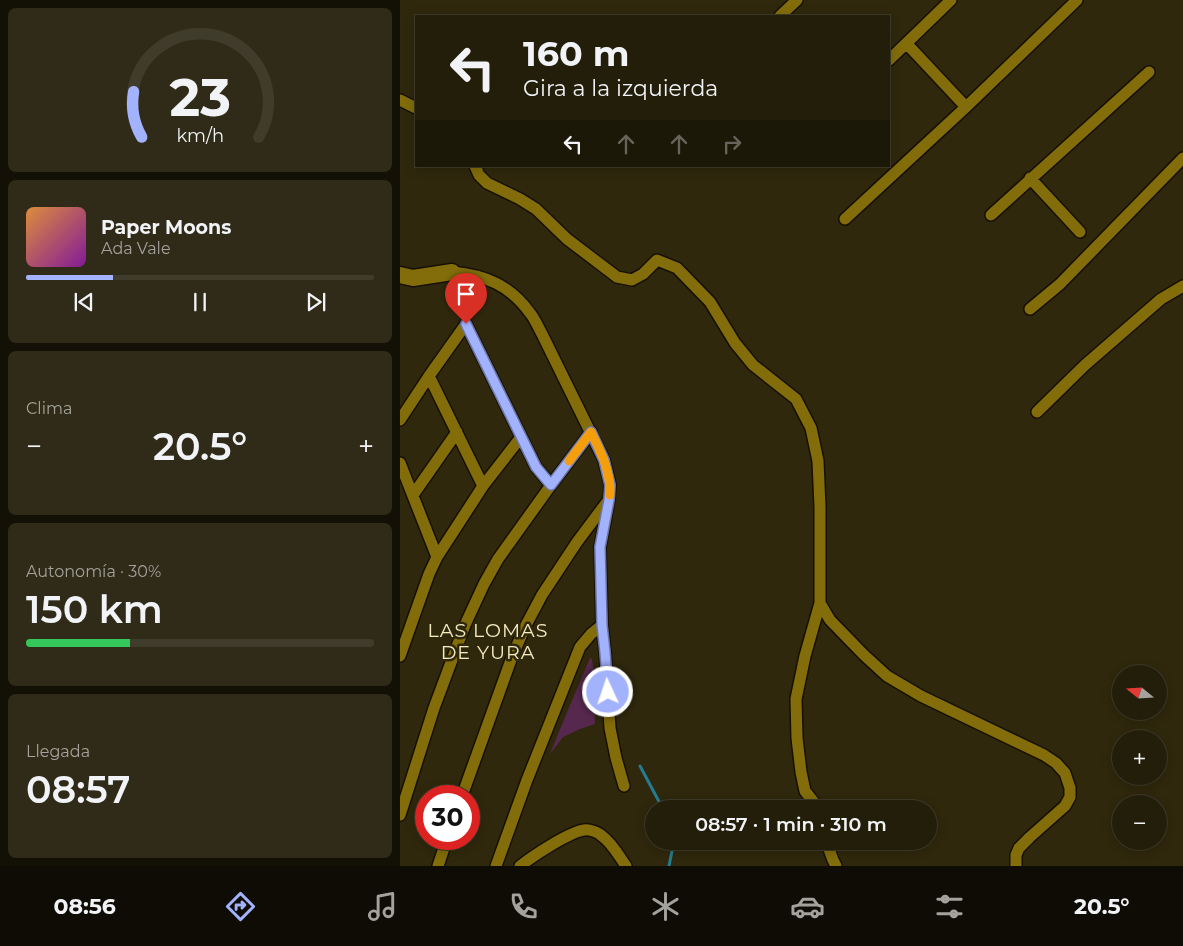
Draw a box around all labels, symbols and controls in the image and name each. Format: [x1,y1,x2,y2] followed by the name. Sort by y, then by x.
[523,32,629,75] text: 160 m
[440,35,505,100] icon: left
[169,66,231,129] text: 23
[523,75,718,102] text: Gira a la izquierda
[176,125,224,146] text: km/h
[559,130,587,158] icon: left
[612,130,640,158] icon: ahead
[665,130,693,158] icon: ahead
[718,130,746,158] icon: right
[101,216,231,239] text: Paper Moons
[101,239,171,258] text: Ada Vale
[445,273,487,324] pin
[452,280,480,308] icon: arrive
[70,288,98,316] icon: previous
[186,288,214,316] icon: pause
[302,288,330,316] icon: next
[26,399,72,418] text: Clima
[153,423,247,470] text: 20.5°
[26,429,42,463] text: −
[358,429,374,463] text: +
[26,562,161,581] text: Autonomía · 30%
[26,586,163,633] text: 150 km
[428,619,548,664] district label: LAS LOMAS DE YURA
[581,665,633,717] position arrow
[1112,665,1168,720] north arrow
[1112,665,1167,850] map controls
[1112,730,1167,785] button: +
[26,742,90,761] text: Llegada
[26,766,130,813] text: 08:57
[415,785,480,850] speed limit sign: 30
[1112,795,1167,850] button: −
[695,813,887,836] text: 08:57 · 1 min · 310 m
[223,889,258,924] icon: directions
[365,889,400,924] icon: music
[506,889,541,924] icon: phone
[648,889,683,924] icon: climate
[790,889,825,924] icon: car
[932,889,967,924] icon: filters
[53,893,116,920] text: 08:56
[1074,893,1130,920] text: 20.5°

